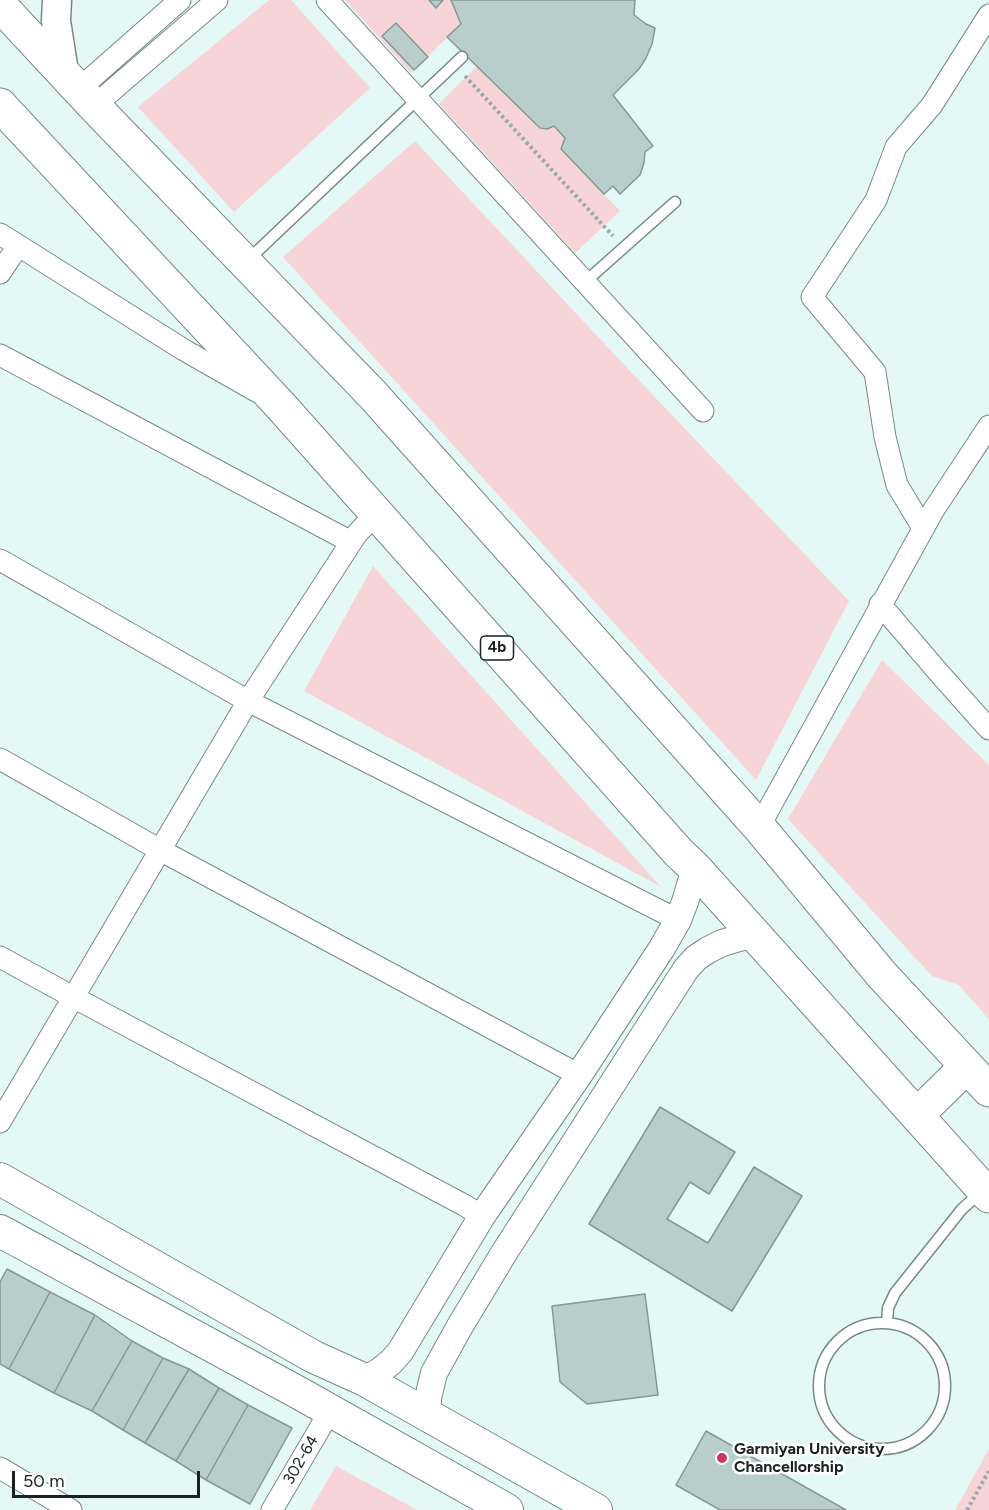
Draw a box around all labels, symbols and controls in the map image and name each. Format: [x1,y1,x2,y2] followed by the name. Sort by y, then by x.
[480,636,514,660] road number: 4b
[279,1432,323,1488] street label: 302-64
[734,1439,884,1477] place label: Garmiyan University Chancellorship
[715,1451,729,1465] marker: Garmiyan University Chancellorship
[15,1459,202,1497] scale bar
[23,1470,65,1492] text: 50 m

